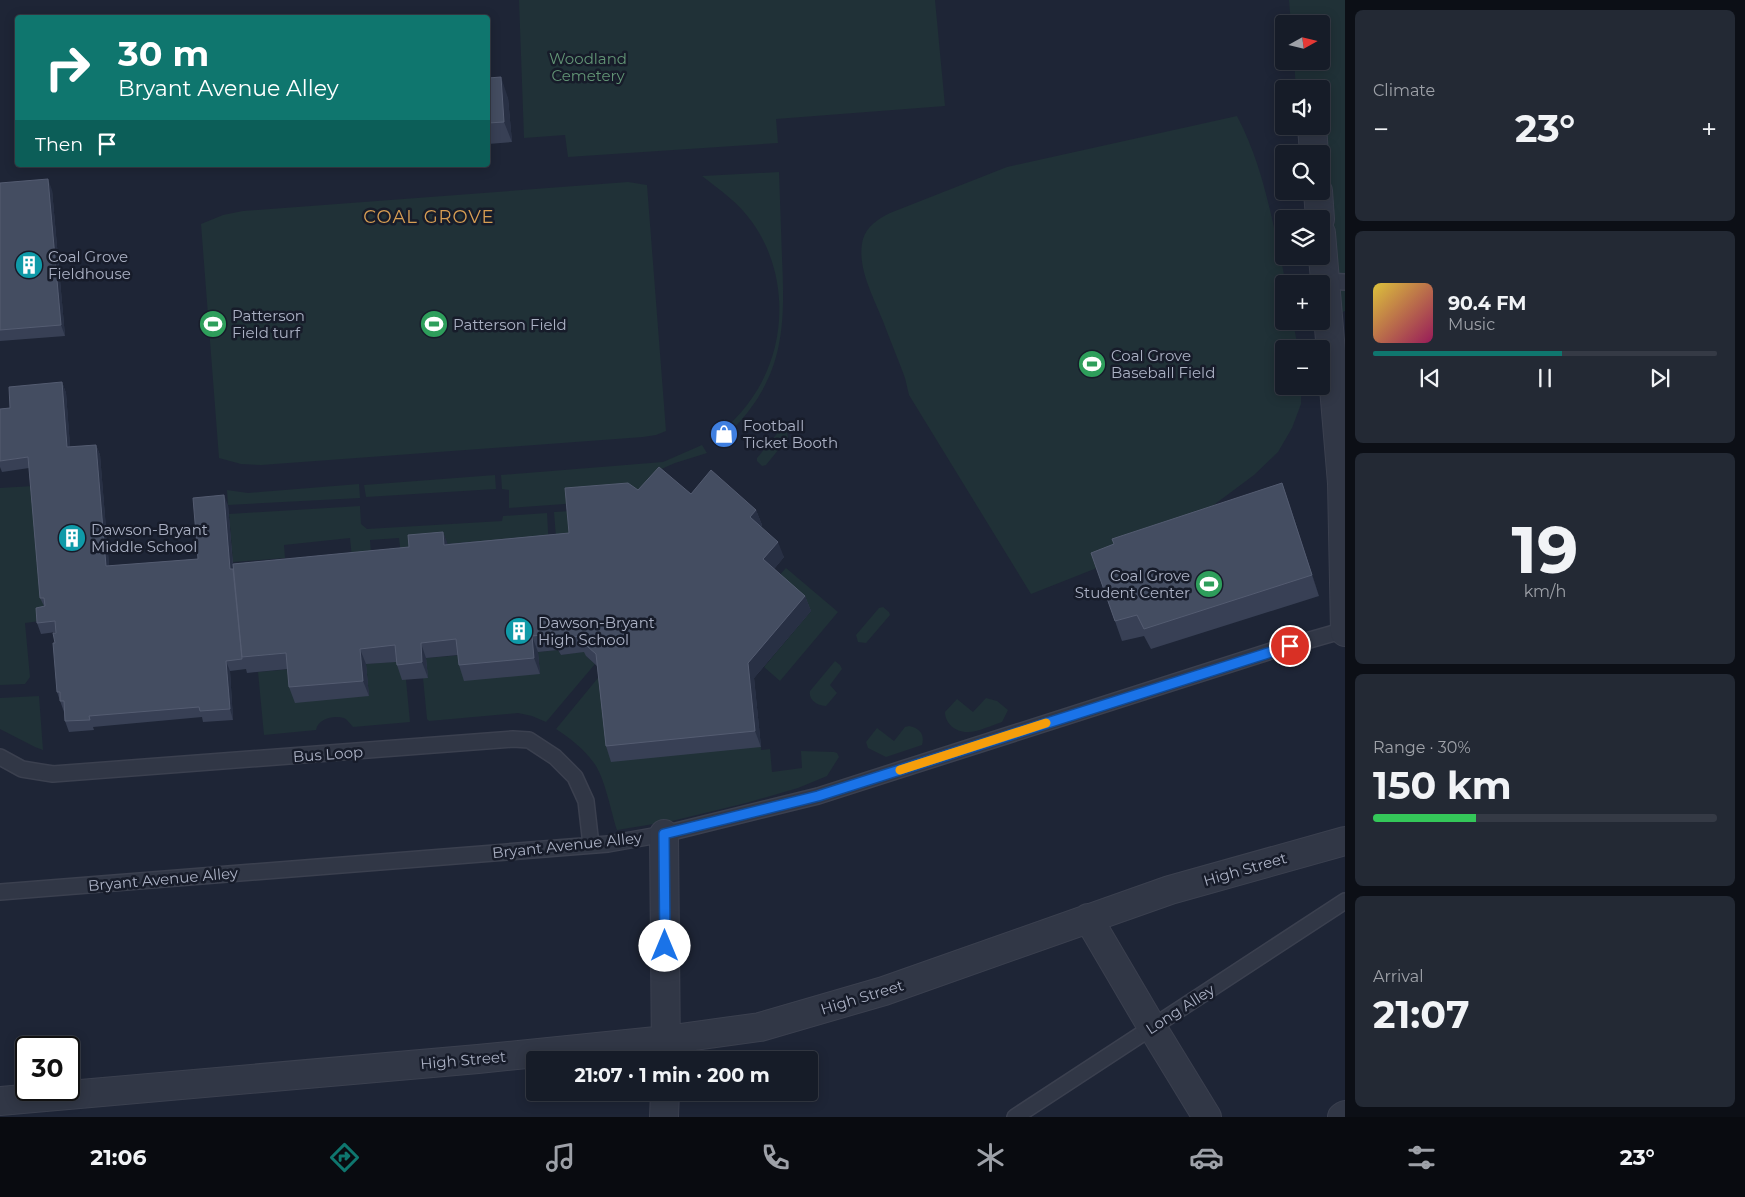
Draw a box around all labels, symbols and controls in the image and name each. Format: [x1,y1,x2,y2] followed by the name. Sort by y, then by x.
[1275,15,1330,70] north arrow
[1275,15,1330,395] map controls
[118,32,209,75] text: 30 m
[35,35,100,100] icon: right
[549,49,627,85] park label: Woodland Cemetery
[118,75,339,102] text: Bryant Avenue Alley
[1275,80,1330,135] button: sound
[1373,81,1435,100] text: Climate
[1515,105,1575,152] text: 23°
[1373,112,1389,146] text: −
[1701,112,1717,146] text: +
[93,130,121,158] icon: arrive
[35,133,83,156] text: Then
[1275,145,1330,200] button: search
[363,206,495,228] district label: COAL GROVE
[1275,210,1330,265] button: layers
[48,247,131,283] place label: Coal Grove Fieldhouse
[14,250,44,280] building icon: Coal Grove Fieldhouse
[1275,275,1330,330] button: +
[1448,292,1526,315] text: 90.4 FM
[232,306,305,342] place label: Patterson Field turf
[198,309,228,339] sports icon: Patterson Field turf
[419,309,449,339] sports icon: Patterson Field
[453,315,567,334] place label: Patterson Field
[1448,315,1495,334] text: Music
[1275,340,1330,395] button: −
[1111,346,1215,382] place label: Coal Grove Baseball Field
[1077,349,1107,379] sports icon: Coal Grove Baseball Field
[1416,364,1444,392] icon: previous
[1531,364,1559,392] icon: pause
[1646,364,1674,392] icon: next
[743,416,838,452] place label: Football Ticket Booth
[709,419,739,449] shop icon: Football Ticket Booth
[1512,510,1578,589] text: 19
[91,520,208,556] place label: Dawson-Bryant Middle School
[57,523,87,553] building icon: Dawson-Bryant Middle School
[1075,566,1190,602] place label: Coal Grove Student Center
[1194,569,1224,599] sports icon: Coal Grove Student Center
[1524,582,1566,601] text: km/h
[538,613,655,649] place label: Dawson-Bryant High School
[504,616,534,646] building icon: Dawson-Bryant High School
[1269,625,1311,667] pin
[1276,632,1304,660] icon: arrive
[1373,738,1471,757] text: Range · 30%
[292,742,364,766] street label: Bus Loop
[1373,762,1512,809] text: 150 km
[491,828,644,862] street label: Bryant Avenue Alley
[1201,848,1289,890] street label: High Street
[87,863,240,895] street label: Bryant Avenue Alley
[638,919,690,971] position arrow
[1373,967,1423,986] text: Arrival
[818,975,906,1019] street label: High Street
[1142,979,1219,1038] street label: Long Alley
[1373,991,1470,1038] text: 21:07
[15,1036,80,1101] speed limit sign: 30
[419,1047,507,1073] street label: High Street
[574,1064,770,1087] text: 21:07 · 1 min · 200 m
[327,1140,362,1175] icon: directions
[543,1140,578,1175] icon: music
[758,1140,793,1175] icon: phone
[973,1140,1008,1175] icon: climate
[1189,1140,1224,1175] icon: car
[1404,1140,1439,1175] icon: filters
[90,1144,147,1171] text: 21:06
[1620,1144,1655,1171] text: 23°

